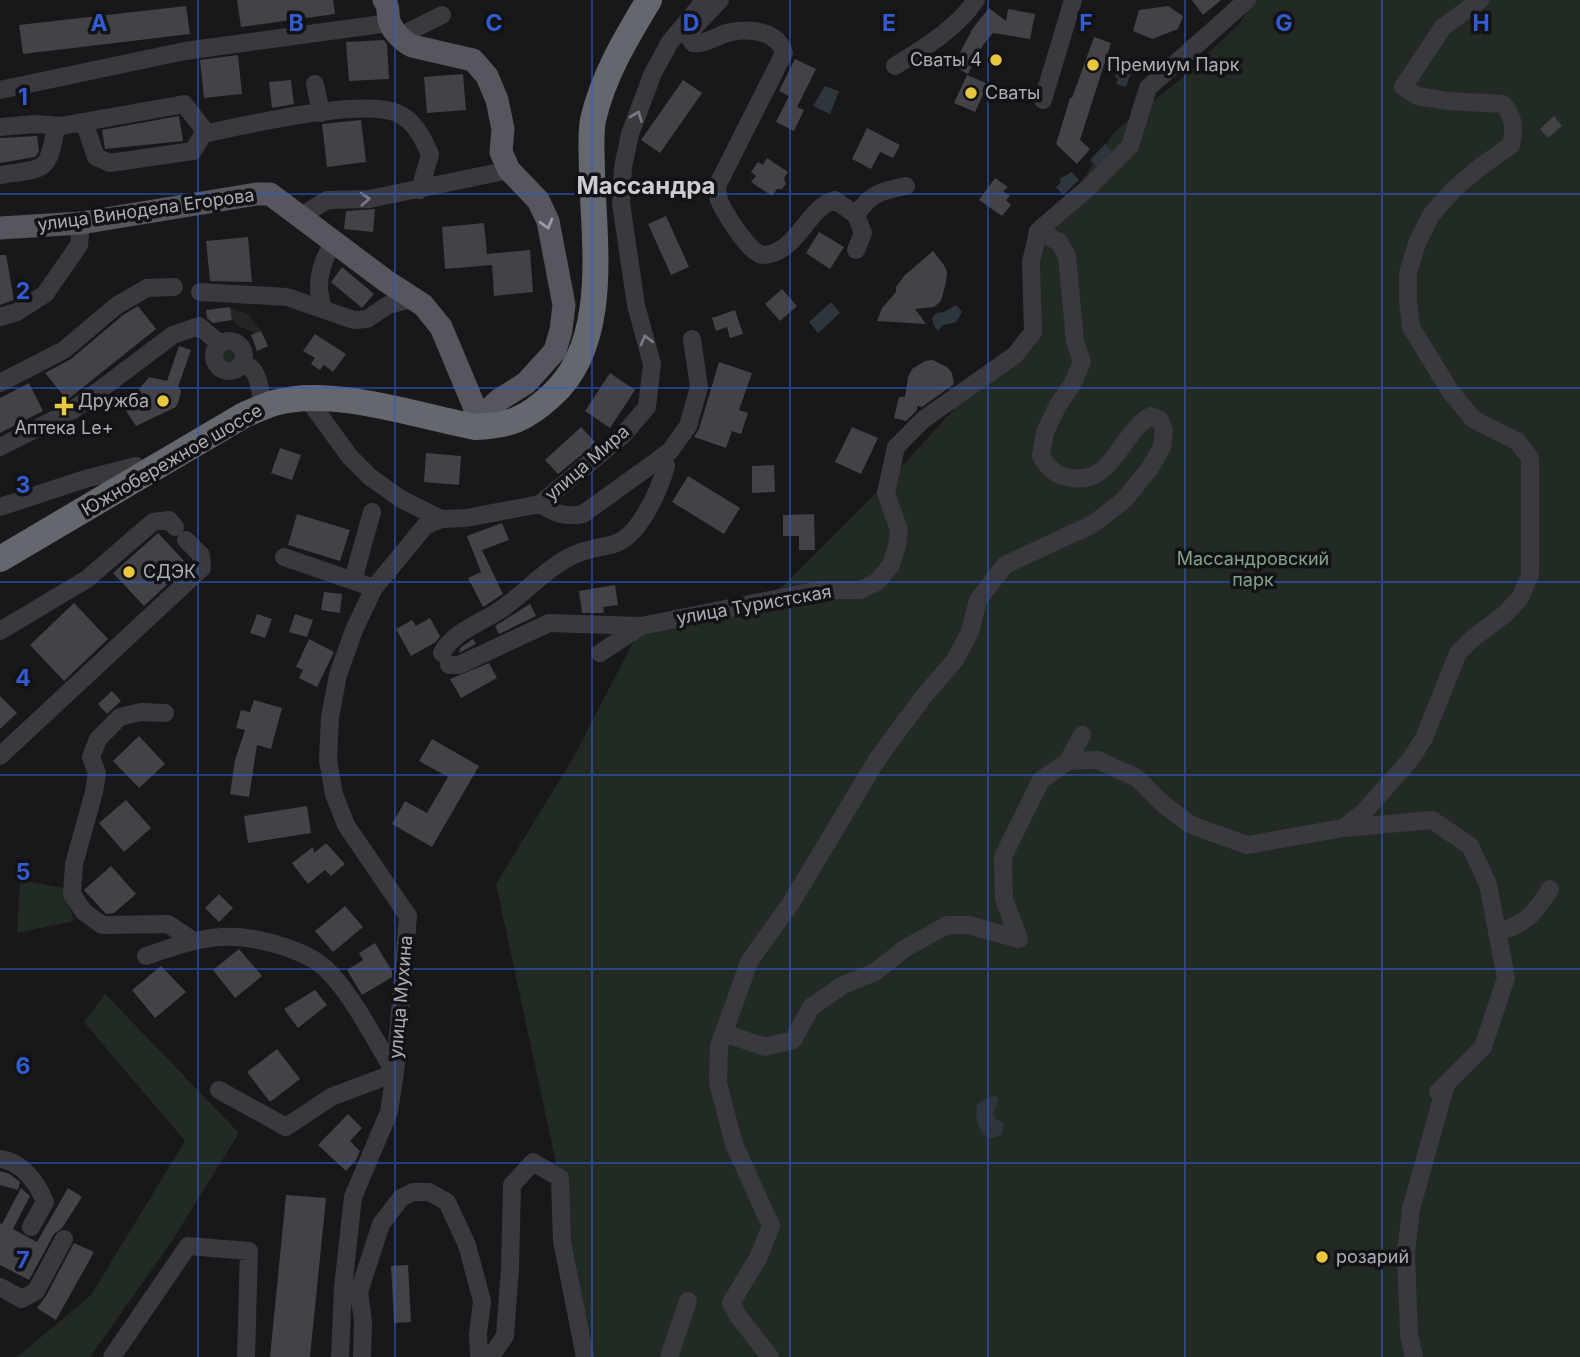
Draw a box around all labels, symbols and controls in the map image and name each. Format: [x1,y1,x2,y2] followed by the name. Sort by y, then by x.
[90,9,108,37] text: A
[288,9,304,37] text: B
[485,9,503,37] text: C
[683,9,699,37] text: D
[882,9,896,37] text: E
[1079,9,1093,37] text: F
[1275,9,1293,37] text: G
[1472,9,1490,37] text: H
[910,49,982,70] place label: Сваты 4
[988,52,1004,68] marker: Сваты 4
[1107,54,1240,75] place label: Премиум Парк
[1085,57,1101,73] marker: Премиум Парк
[985,82,1040,103] place label: Сваты
[18,83,28,111] text: 1
[963,85,979,101] marker: Сваты
[628,111,642,123] one-way arrow
[577,171,715,200] district label: Массандра
[36,184,256,235] street label: улица Винодела Егорова
[359,191,370,206] one-way arrow
[539,218,553,230] one-way arrow
[16,277,30,305] text: 2
[639,334,654,346] one-way arrow
[78,390,149,411] place label: Дружба
[155,393,171,409] marker: Дружба
[56,398,72,414] marker: Аптека Le+
[78,399,266,520] street label: Южнобережное шоссе
[14,417,114,438] place label: Аптека Le+
[540,420,633,505] street label: улица Мира
[16,471,30,499] text: 3
[1177,548,1329,590] park label: Массандровский парк
[143,561,196,582] place label: СДЭК
[121,564,137,580] marker: СДЭК
[675,581,833,628] street label: улица Туристская
[15,664,31,692] text: 4
[16,858,30,886] text: 5
[385,934,416,1060] street label: улица Мухина
[16,1052,30,1080] text: 6
[16,1246,30,1274] text: 7
[1336,1246,1409,1267] place label: розарий
[1314,1249,1330,1265] marker: розарий

